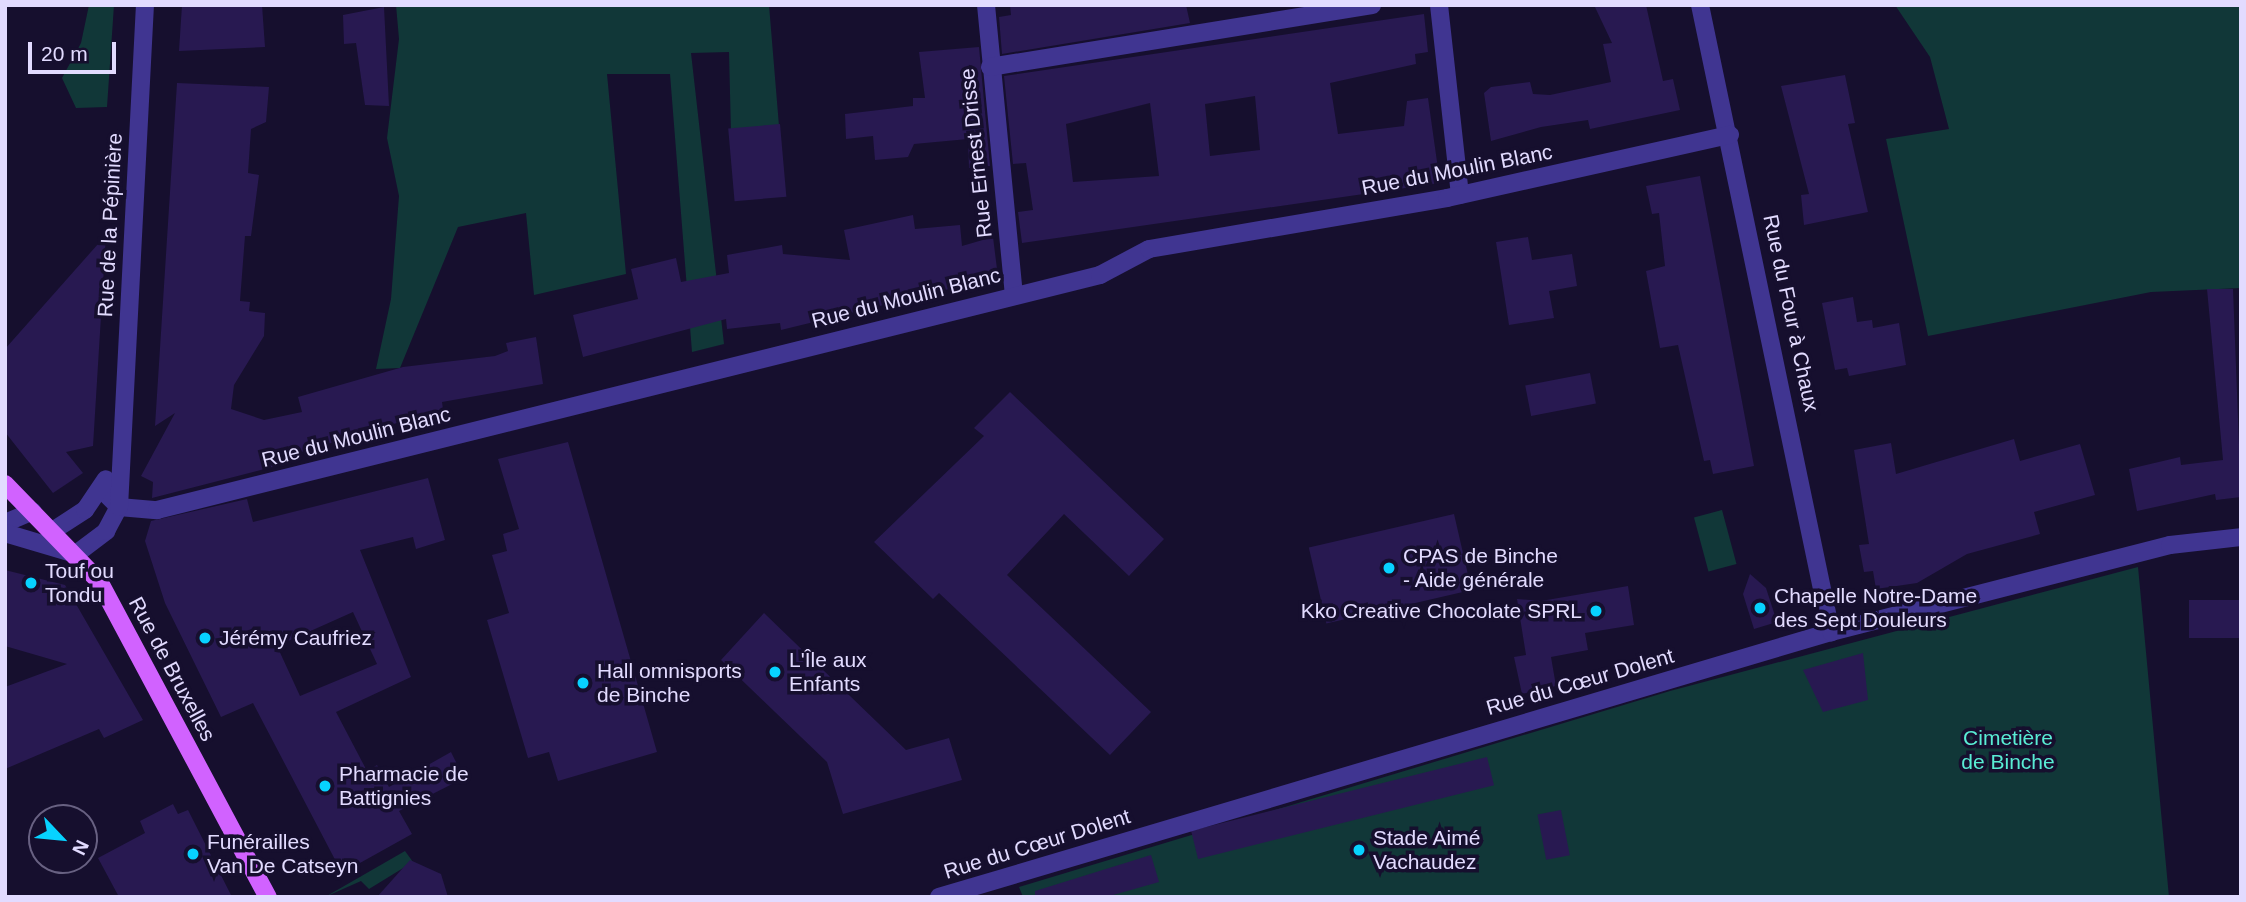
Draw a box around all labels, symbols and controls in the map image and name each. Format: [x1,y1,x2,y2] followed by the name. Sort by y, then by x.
[32,28,119,72] scale bar
[41,42,88,65] text: 20 m
[955,67,997,239] street label: Rue Ernest Drisse
[93,132,127,318] street label: Rue de la Pépinière
[1359,139,1555,201] street label: Rue du Moulin Blanc
[1758,212,1824,414] street label: Rue du Four à Chaux
[809,262,1003,334] street label: Rue du Moulin Blanc
[259,401,453,473] street label: Rue du Moulin Blanc
[1403,543,1558,593] place label: CPAS de Binche - Aide générale
[45,558,114,608] place label: Touf ou Tondu
[1381,560,1397,576] marker: CPAS de Binche - Aide générale
[23,575,39,591] marker: Touf ou Tondu
[1774,583,1977,633] place label: Chapelle Notre-Dame des Sept Douleurs
[123,592,221,746] street label: Rue de Bruxelles
[1301,598,1582,624] place label: Kko Creative Chocolate SPRL
[1752,600,1768,616] marker: Chapelle Notre-Dame des Sept Douleurs
[1588,603,1604,619] marker: Kko Creative Chocolate SPRL
[219,625,372,651] place label: Jérémy Caufriez
[197,630,213,646] marker: Jérémy Caufriez
[1483,643,1677,721] street label: Rue du Cœur Dolent
[789,647,867,697] place label: L'Île aux Enfants
[597,658,742,708] place label: Hall omnisports de Binche
[767,664,783,680] marker: L'Île aux Enfants
[575,675,591,691] marker: Hall omnisports de Binche
[1961,725,2055,775] park label: Cimetière de Binche
[339,761,469,811] place label: Pharmacie de Battignies
[317,778,333,794] marker: Pharmacie de Battignies
[28,804,98,874] north arrow
[941,804,1133,884] street label: Rue du Cœur Dolent
[1373,825,1482,875] place label: Stade Aimé Vachaudez
[207,829,358,879] place label: Funérailles Van De Catseyn
[68,837,93,858] text: N
[1351,842,1367,858] marker: Stade Aimé Vachaudez
[185,846,201,862] marker: Funérailles Van De Catseyn

